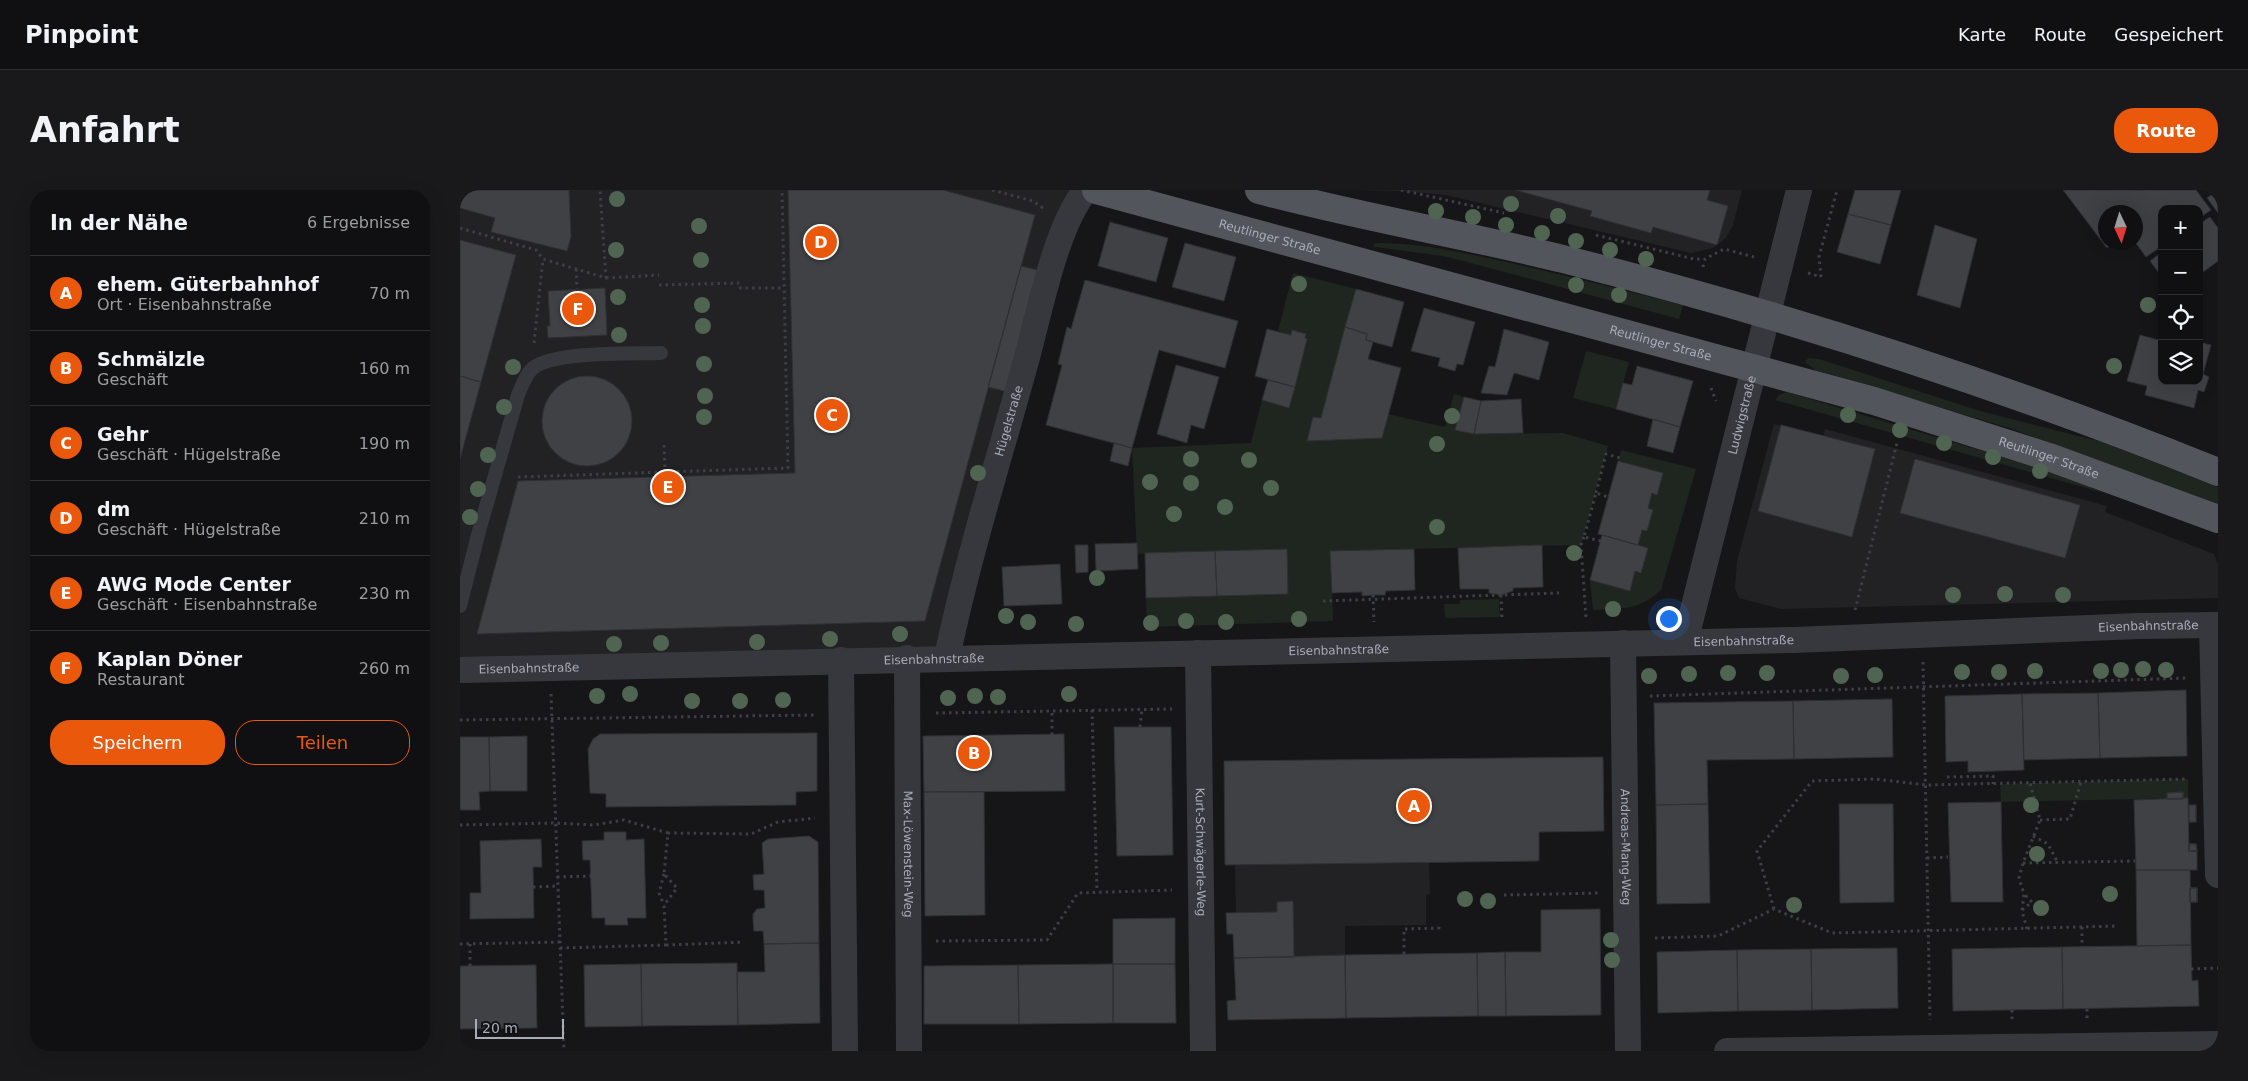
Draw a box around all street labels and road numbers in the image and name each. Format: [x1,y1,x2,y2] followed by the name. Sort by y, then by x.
[1217,217,1322,258] street label: Reutlinger Straße
[1608,323,1713,364] street label: Reutlinger Straße
[1726,374,1759,456] street label: Ludwigstraße
[992,384,1026,458] street label: Hügelstraße
[1997,434,2101,482] street label: Reutlinger Straße
[2098,618,2199,635] street label: Eisenbahnstraße
[1693,633,1794,649] street label: Eisenbahnstraße
[1288,642,1389,658] street label: Eisenbahnstraße
[883,651,984,667] street label: Eisenbahnstraße
[479,660,579,677] street label: Eisenbahnstraße
[1193,788,1208,916] street label: Kurt-Schwägerle-Weg
[1618,789,1633,905] street label: Andreas-Mang-Weg
[901,790,915,918] street label: Max-Löwenstein-Weg

